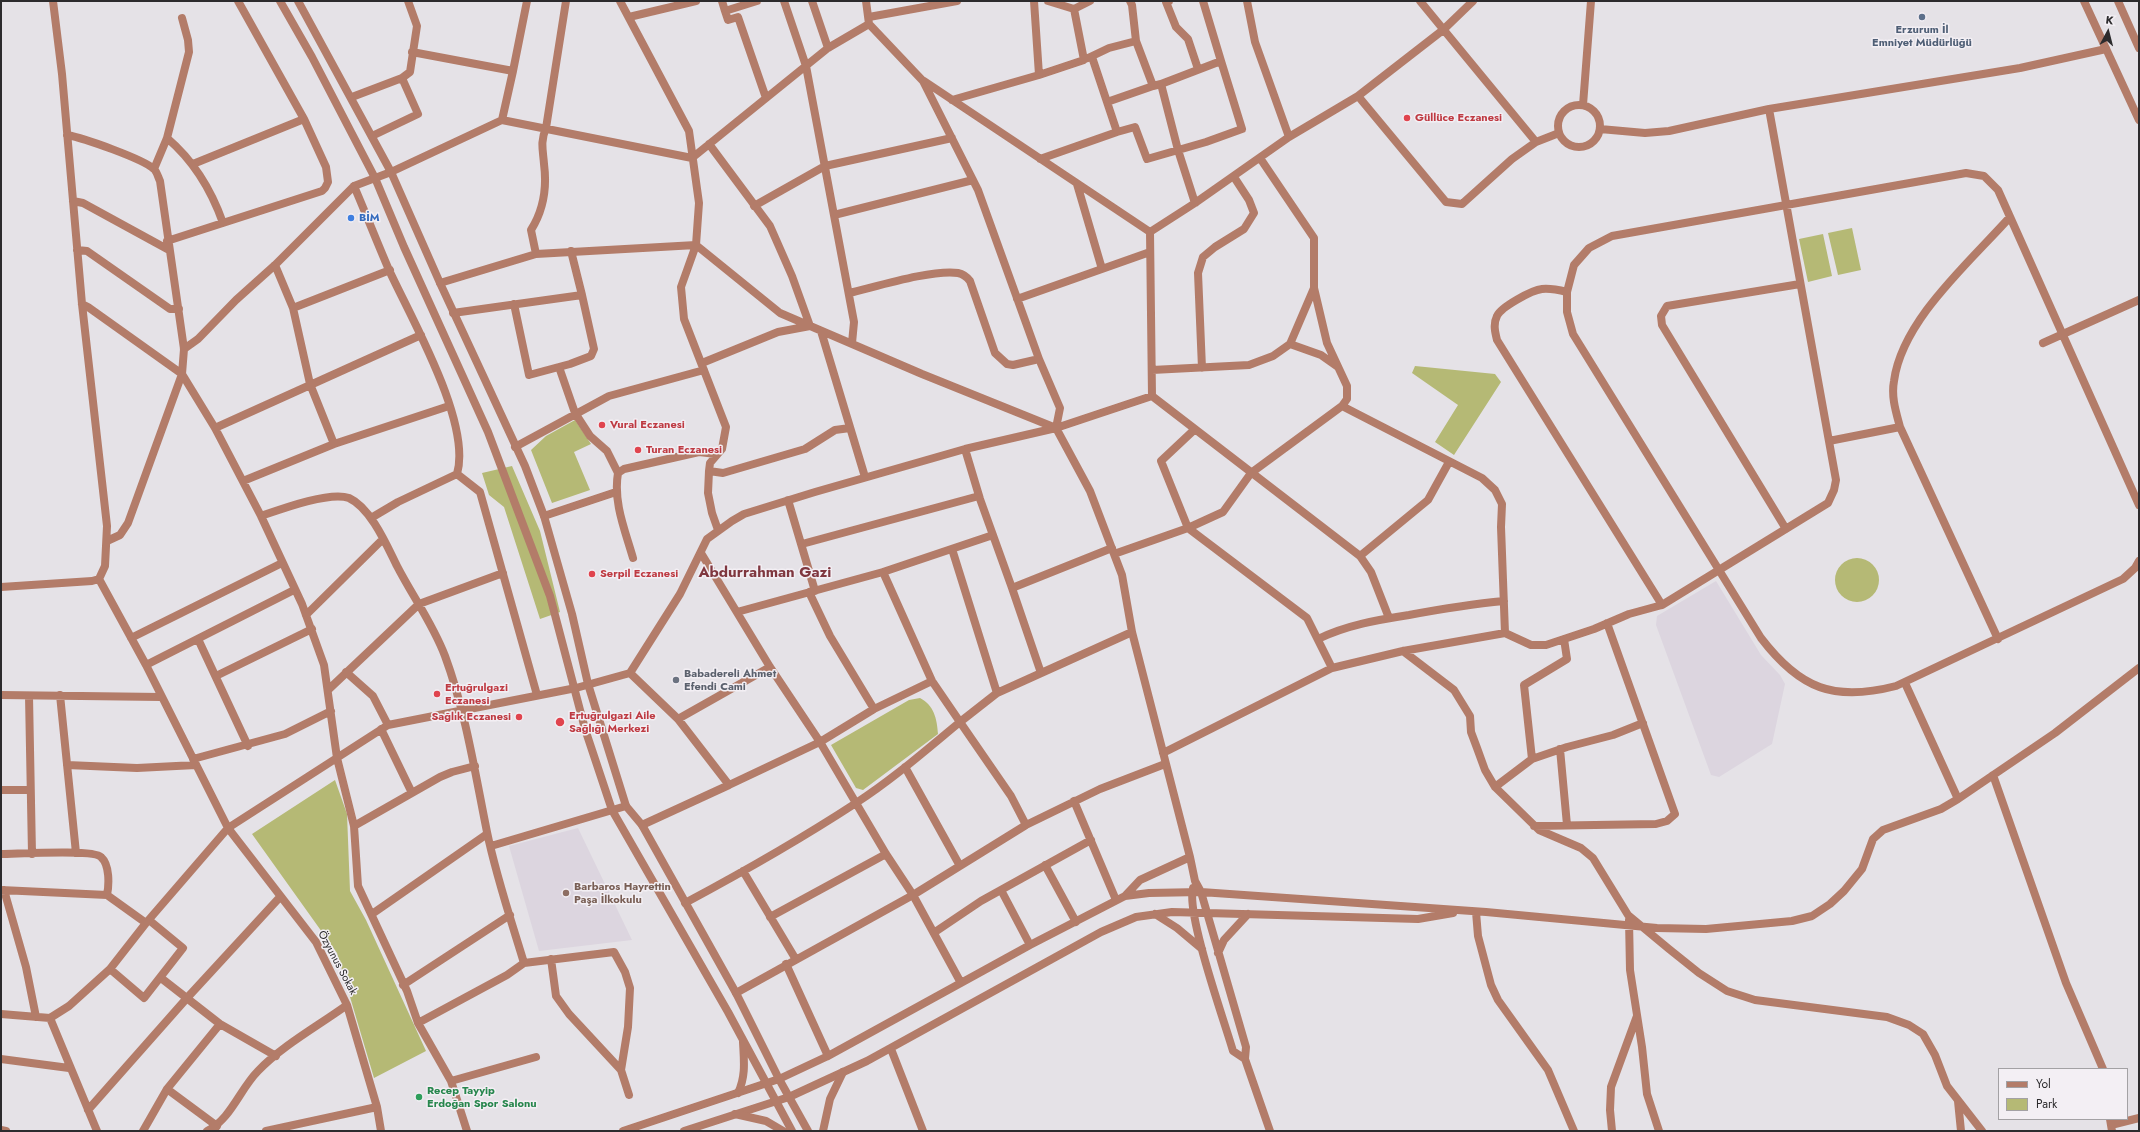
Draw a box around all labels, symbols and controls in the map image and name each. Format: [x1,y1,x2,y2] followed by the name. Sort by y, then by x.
[1917,12,1927,22] marker: Erzurum İl Emniyet Müdürlüğü
[2088,12,2128,52] north arrow
[2105,12,2114,28] text: K
[1872,23,1972,49] place label: Erzurum İl Emniyet Müdürlüğü
[1415,111,1502,125] place label: Güllüce Eczanesi
[1402,113,1412,123] marker: Güllüce Eczanesi
[359,211,380,225] place label: BİM
[346,213,356,223] marker: BİM
[610,418,685,432] place label: Vural Eczanesi
[597,420,607,430] marker: Vural Eczanesi
[646,443,722,457] place label: Turan Eczanesi
[633,445,643,455] marker: Turan Eczanesi
[699,564,831,582] district label: Abdurrahman Gazi
[600,567,678,581] place label: Serpil Eczanesi
[587,569,597,579] marker: Serpil Eczanesi
[684,667,776,693] place label: Babadereli Ahmet Efendi Cami
[671,675,681,685] marker: Babadereli Ahmet Efendi Cami
[445,681,508,707] place label: Ertuğrulgazi Eczanesi
[432,689,442,699] marker: Ertuğrulgazi Eczanesi
[569,709,656,735] place label: Ertuğrulgazi Aile Sağlığı Merkezi
[431,710,511,724] place label: Sağlık Eczanesi
[514,712,524,722] marker: Sağlık Eczanesi
[554,716,566,728] marker: Ertuğrulgazi Aile Sağlığı Merkezi
[574,880,671,906] place label: Barbaros Hayrettin Paşa İlkokulu
[561,888,571,898] marker: Barbaros Hayrettin Paşa İlkokulu
[315,929,359,997] street label: Özyunus Sokak
[1998,1068,2128,1120] legend
[2036,1075,2051,1093] text: Yol
[427,1084,537,1110] place label: Recep Tayyip Erdoğan Spor Salonu
[414,1092,424,1102] marker: Recep Tayyip Erdoğan Spor Salonu
[2036,1095,2057,1113] text: Park

